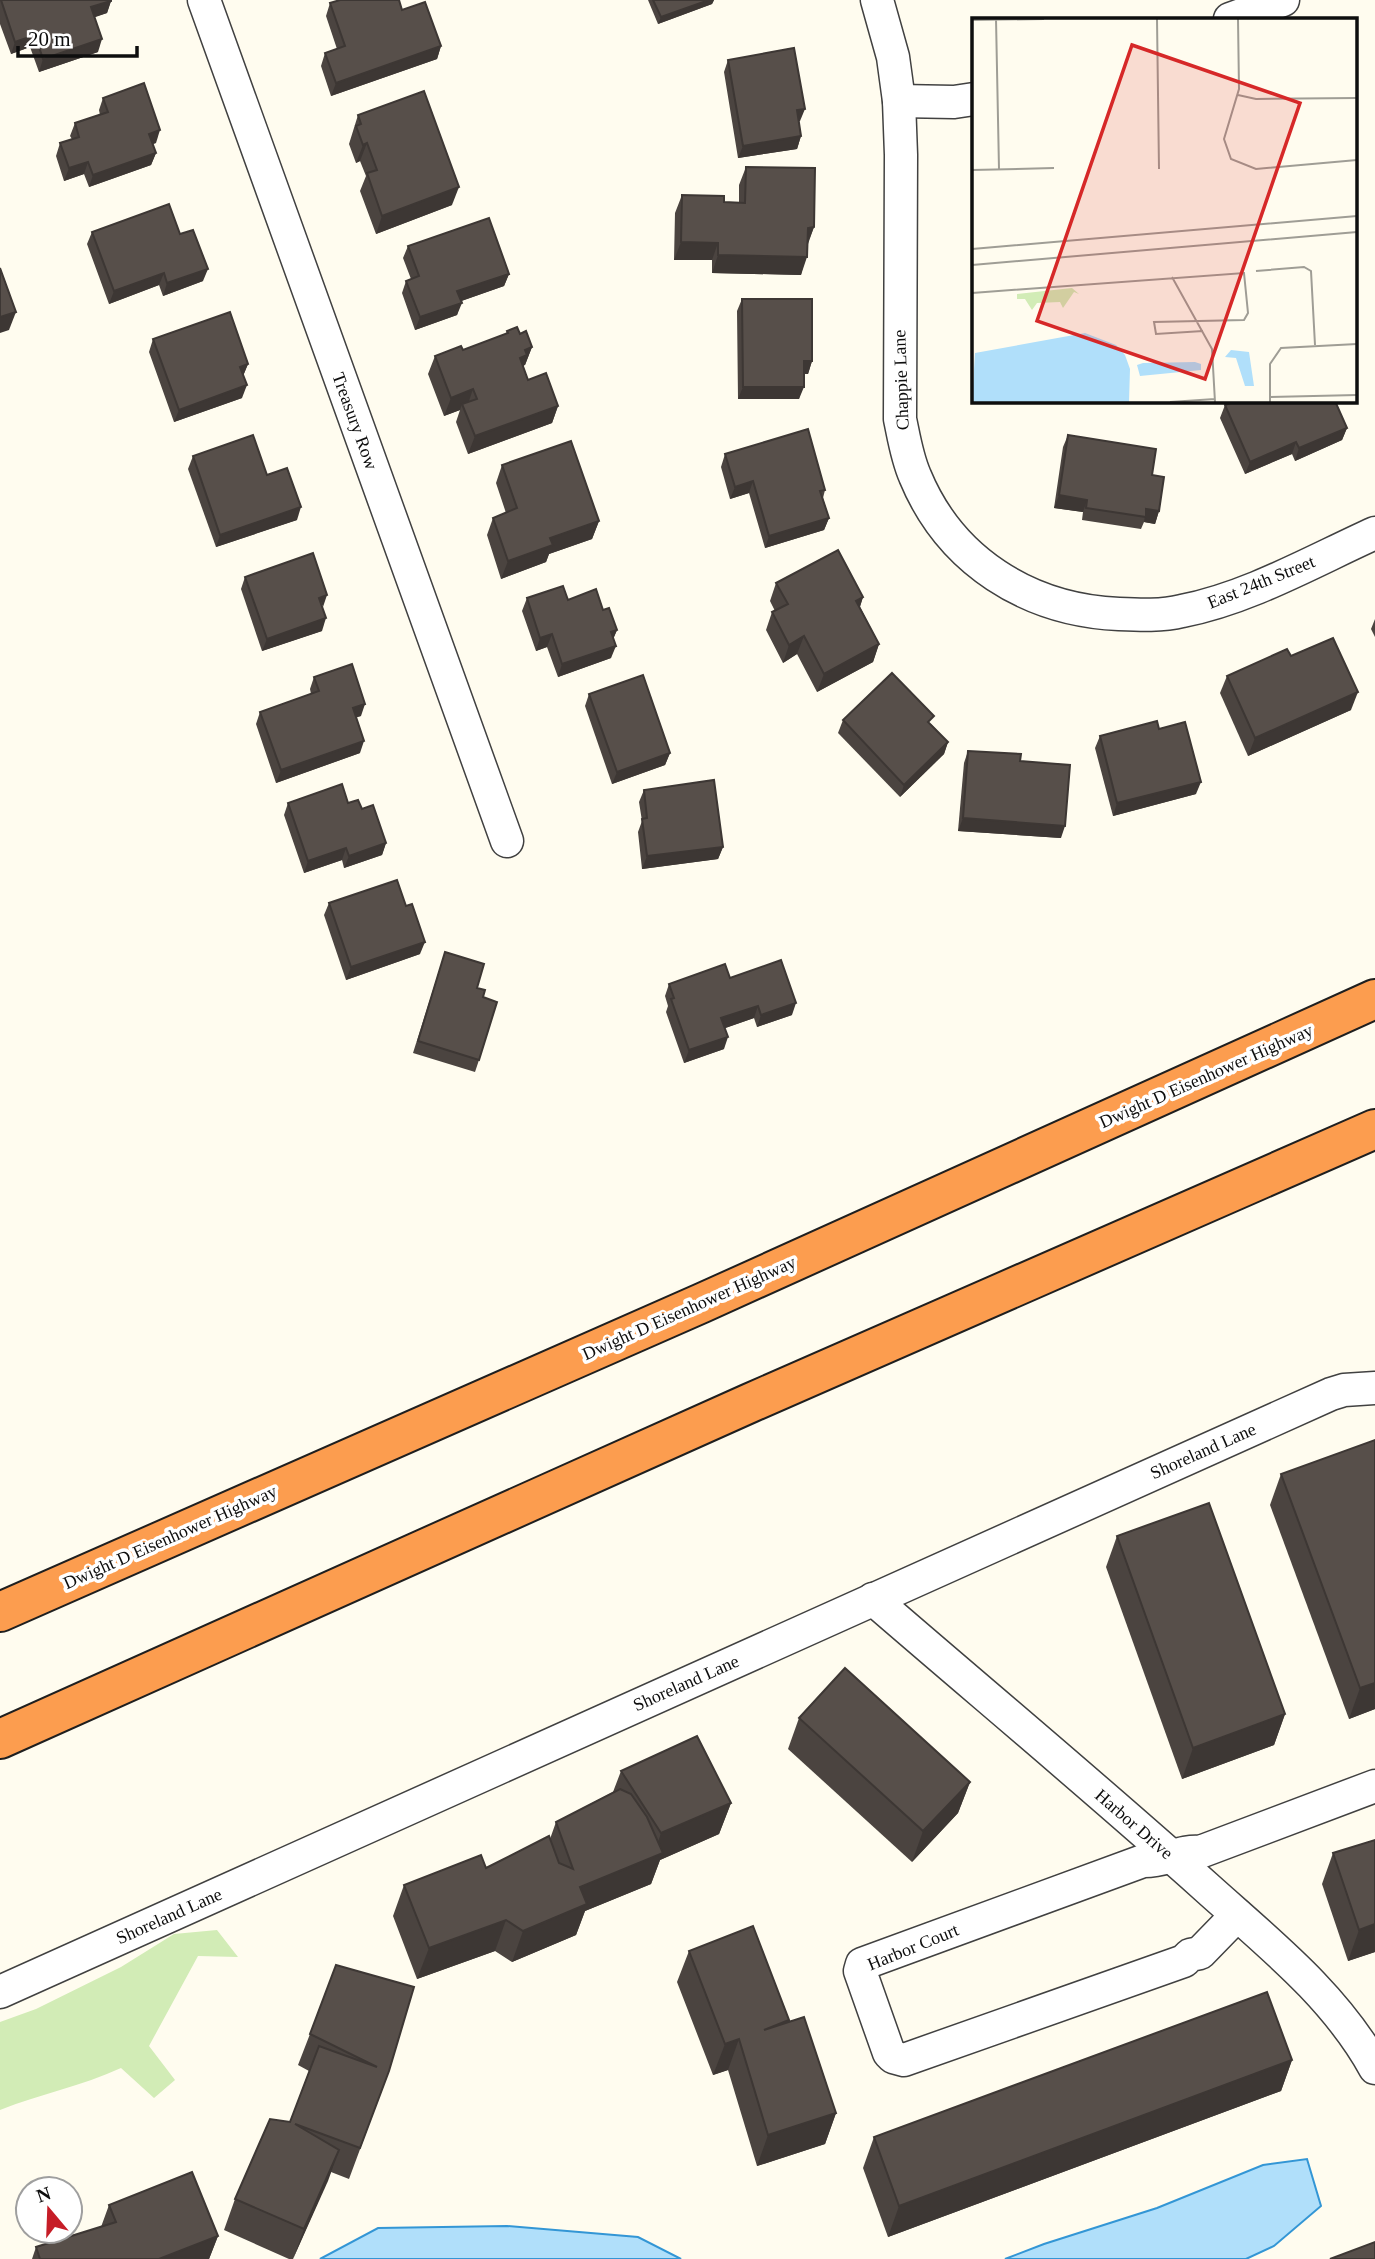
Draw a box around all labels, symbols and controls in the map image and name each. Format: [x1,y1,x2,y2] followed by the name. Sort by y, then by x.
[18,14,136,58] scale bar
[972,18,1358,402] inset map
[28,27,71,51] text: 20 m
[889,329,913,431] street label: Chappie Lane
[328,370,382,472] street label: Treasury Row
[1204,551,1318,613] street label: East 24th Street
[1096,1020,1316,1132] street label: Dwight D Eisenhower Highway
[579,1252,799,1364] street label: Dwight D Eisenhower Highway
[1147,1419,1259,1483] street label: Shoreland Lane
[60,1481,280,1593] street label: Dwight D Eisenhower Highway
[630,1651,742,1715] street label: Shoreland Lane
[1091,1785,1177,1863] street label: Harbor Drive
[113,1884,225,1948] street label: Shoreland Lane
[865,1920,961,1974] street label: Harbor Court
[14,2175,84,2245] north arrow
[34,2182,54,2207] text: N

